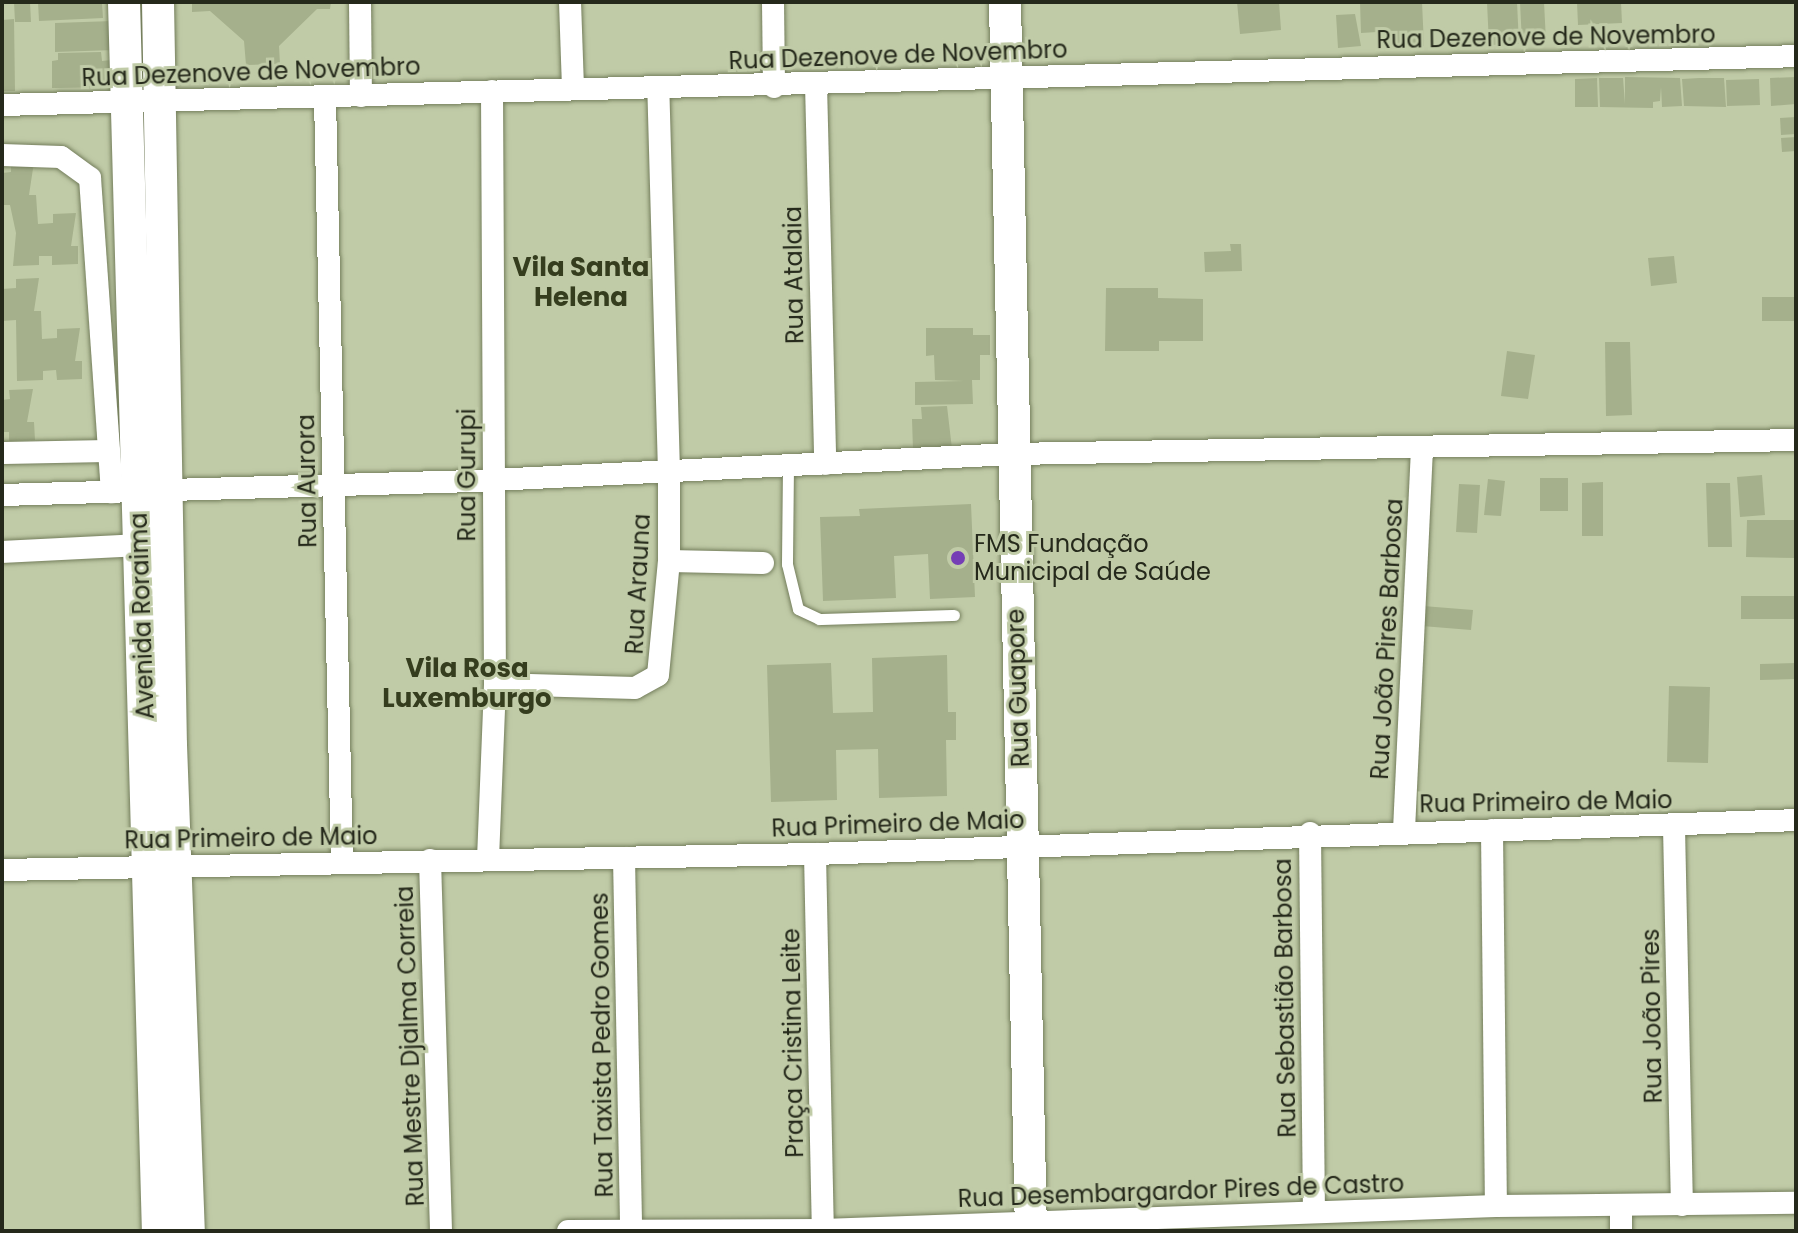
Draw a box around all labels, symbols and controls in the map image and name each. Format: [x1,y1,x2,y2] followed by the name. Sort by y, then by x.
[1376,20,1716,54] street label: Rua Dezenove de Novembro
[728,35,1068,75] street label: Rua Dezenove de Novembro
[81,52,421,92] street label: Rua Dezenove de Novembro
[778,206,810,344] street label: Rua Atalaia
[513,252,649,314] district label: Vila Santa Helena
[453,408,481,542] street label: Rua Gurupi
[291,414,323,548] street label: Rua Aurora
[1365,498,1409,780] street label: Rua João Pires Barbosa
[124,512,160,720] street label: Avenida Roraima
[620,513,656,655] street label: Rua Arauna
[974,530,1211,586] place label: FMS Fundação Municipal de Saúde
[949,549,967,567] marker: FMS Fundação Municipal de Saúde
[1001,608,1035,768] street label: Rua Guapore
[382,653,552,714] district label: Vila Rosa Luxemburgo
[1419,785,1673,819] street label: Rua Primeiro de Maio
[771,805,1025,843] street label: Rua Primeiro de Maio
[124,821,378,855] street label: Rua Primeiro de Maio
[1268,858,1302,1138] street label: Rua Sebastião Barbosa
[390,885,430,1207] street label: Rua Mestre Djalma Correia
[585,892,619,1198] street label: Rua Taxista Pedro Gomes
[777,928,809,1158] street label: Praça Cristina Leite
[1636,928,1668,1104] street label: Rua João Pires
[957,1169,1405,1213] street label: Rua Desembargardor Pires de Castro

